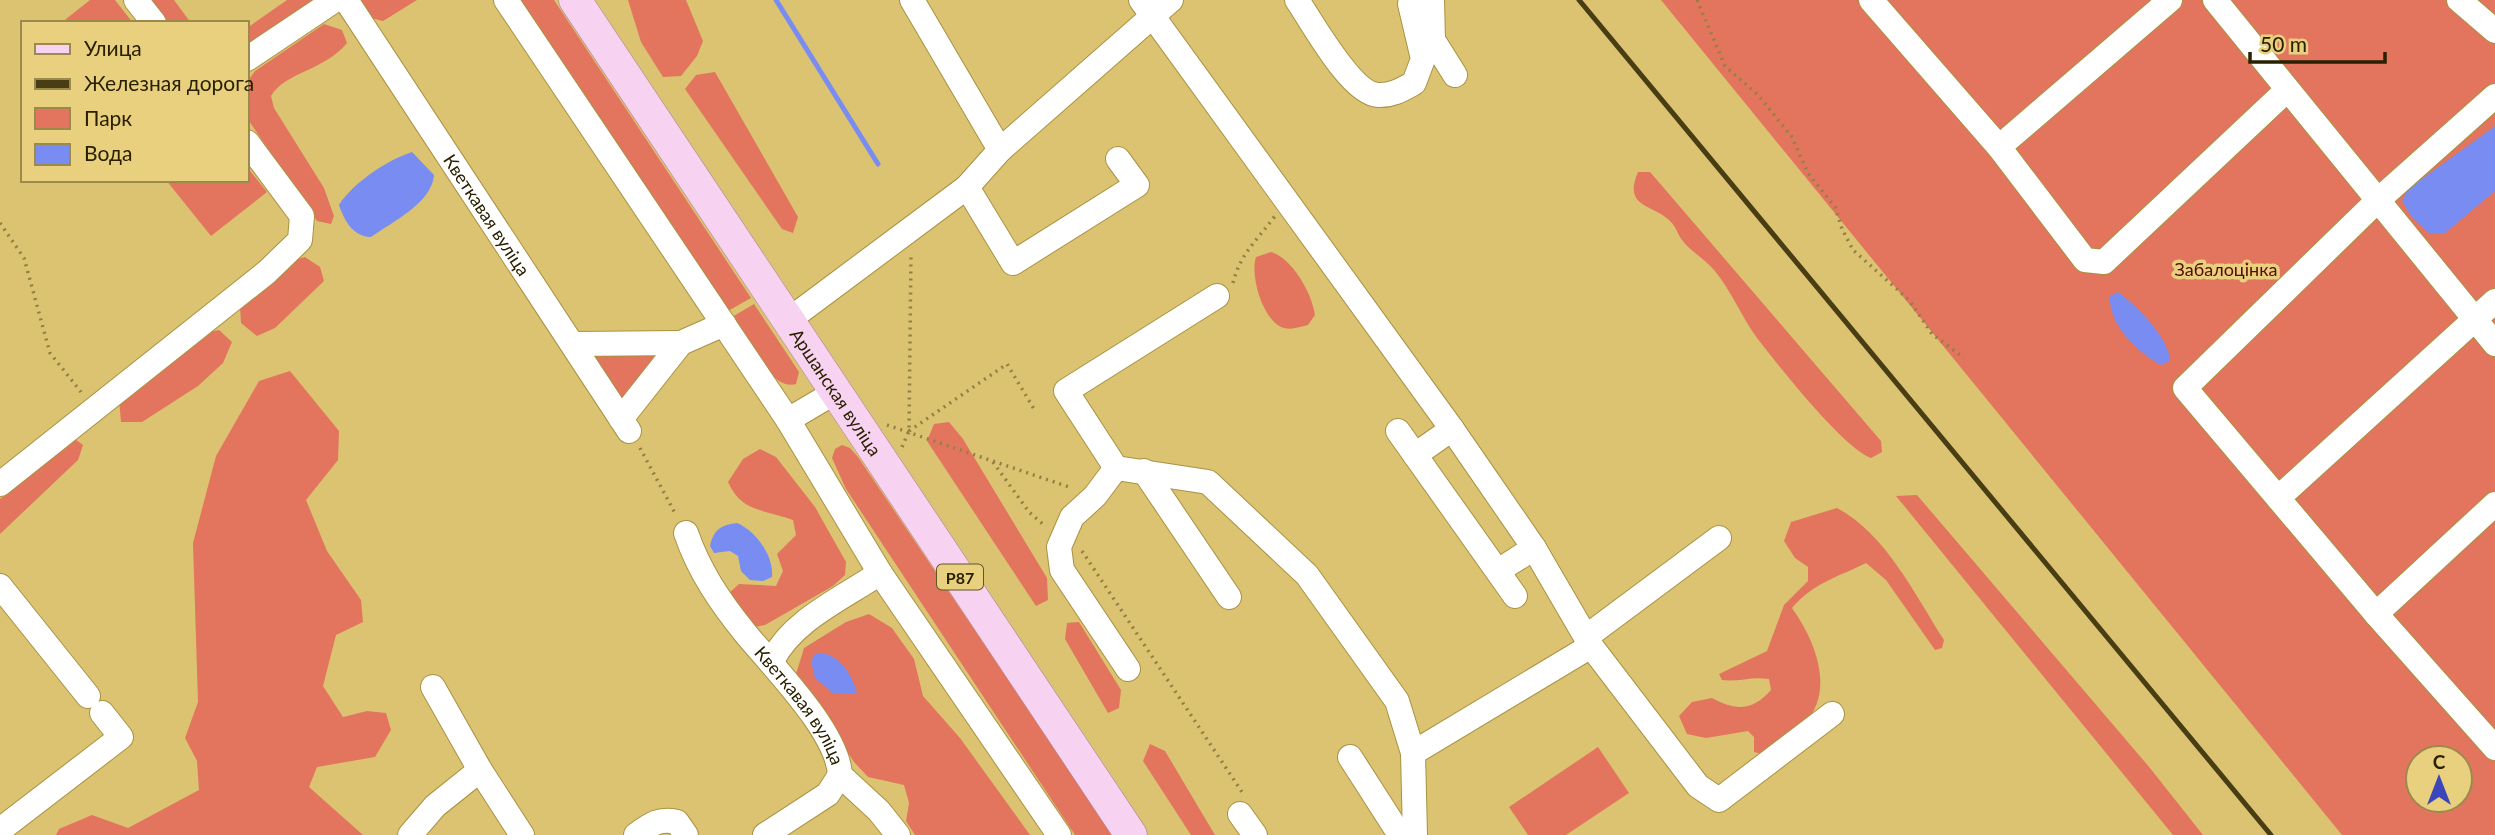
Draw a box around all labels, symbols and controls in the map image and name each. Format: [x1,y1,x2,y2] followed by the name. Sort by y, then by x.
[21,21,248,182] legend
[2250,21,2385,65] scale bar
[2260,31,2307,56] text: 50 m
[84,35,142,60] text: Улица
[84,70,254,95] text: Железная дорога
[84,105,132,130] text: Парк
[84,140,132,165] text: Вода
[439,150,535,280] street label: Кветкавая вуліца
[2175,258,2277,280] park label: Забалоцінка
[786,324,886,460] street label: Аршанская вуліца
[937,564,983,590] road number: Р87
[750,641,849,767] street label: Кветкавая вуліца
[2404,744,2474,814] north arrow
[2433,750,2446,773] text: С

